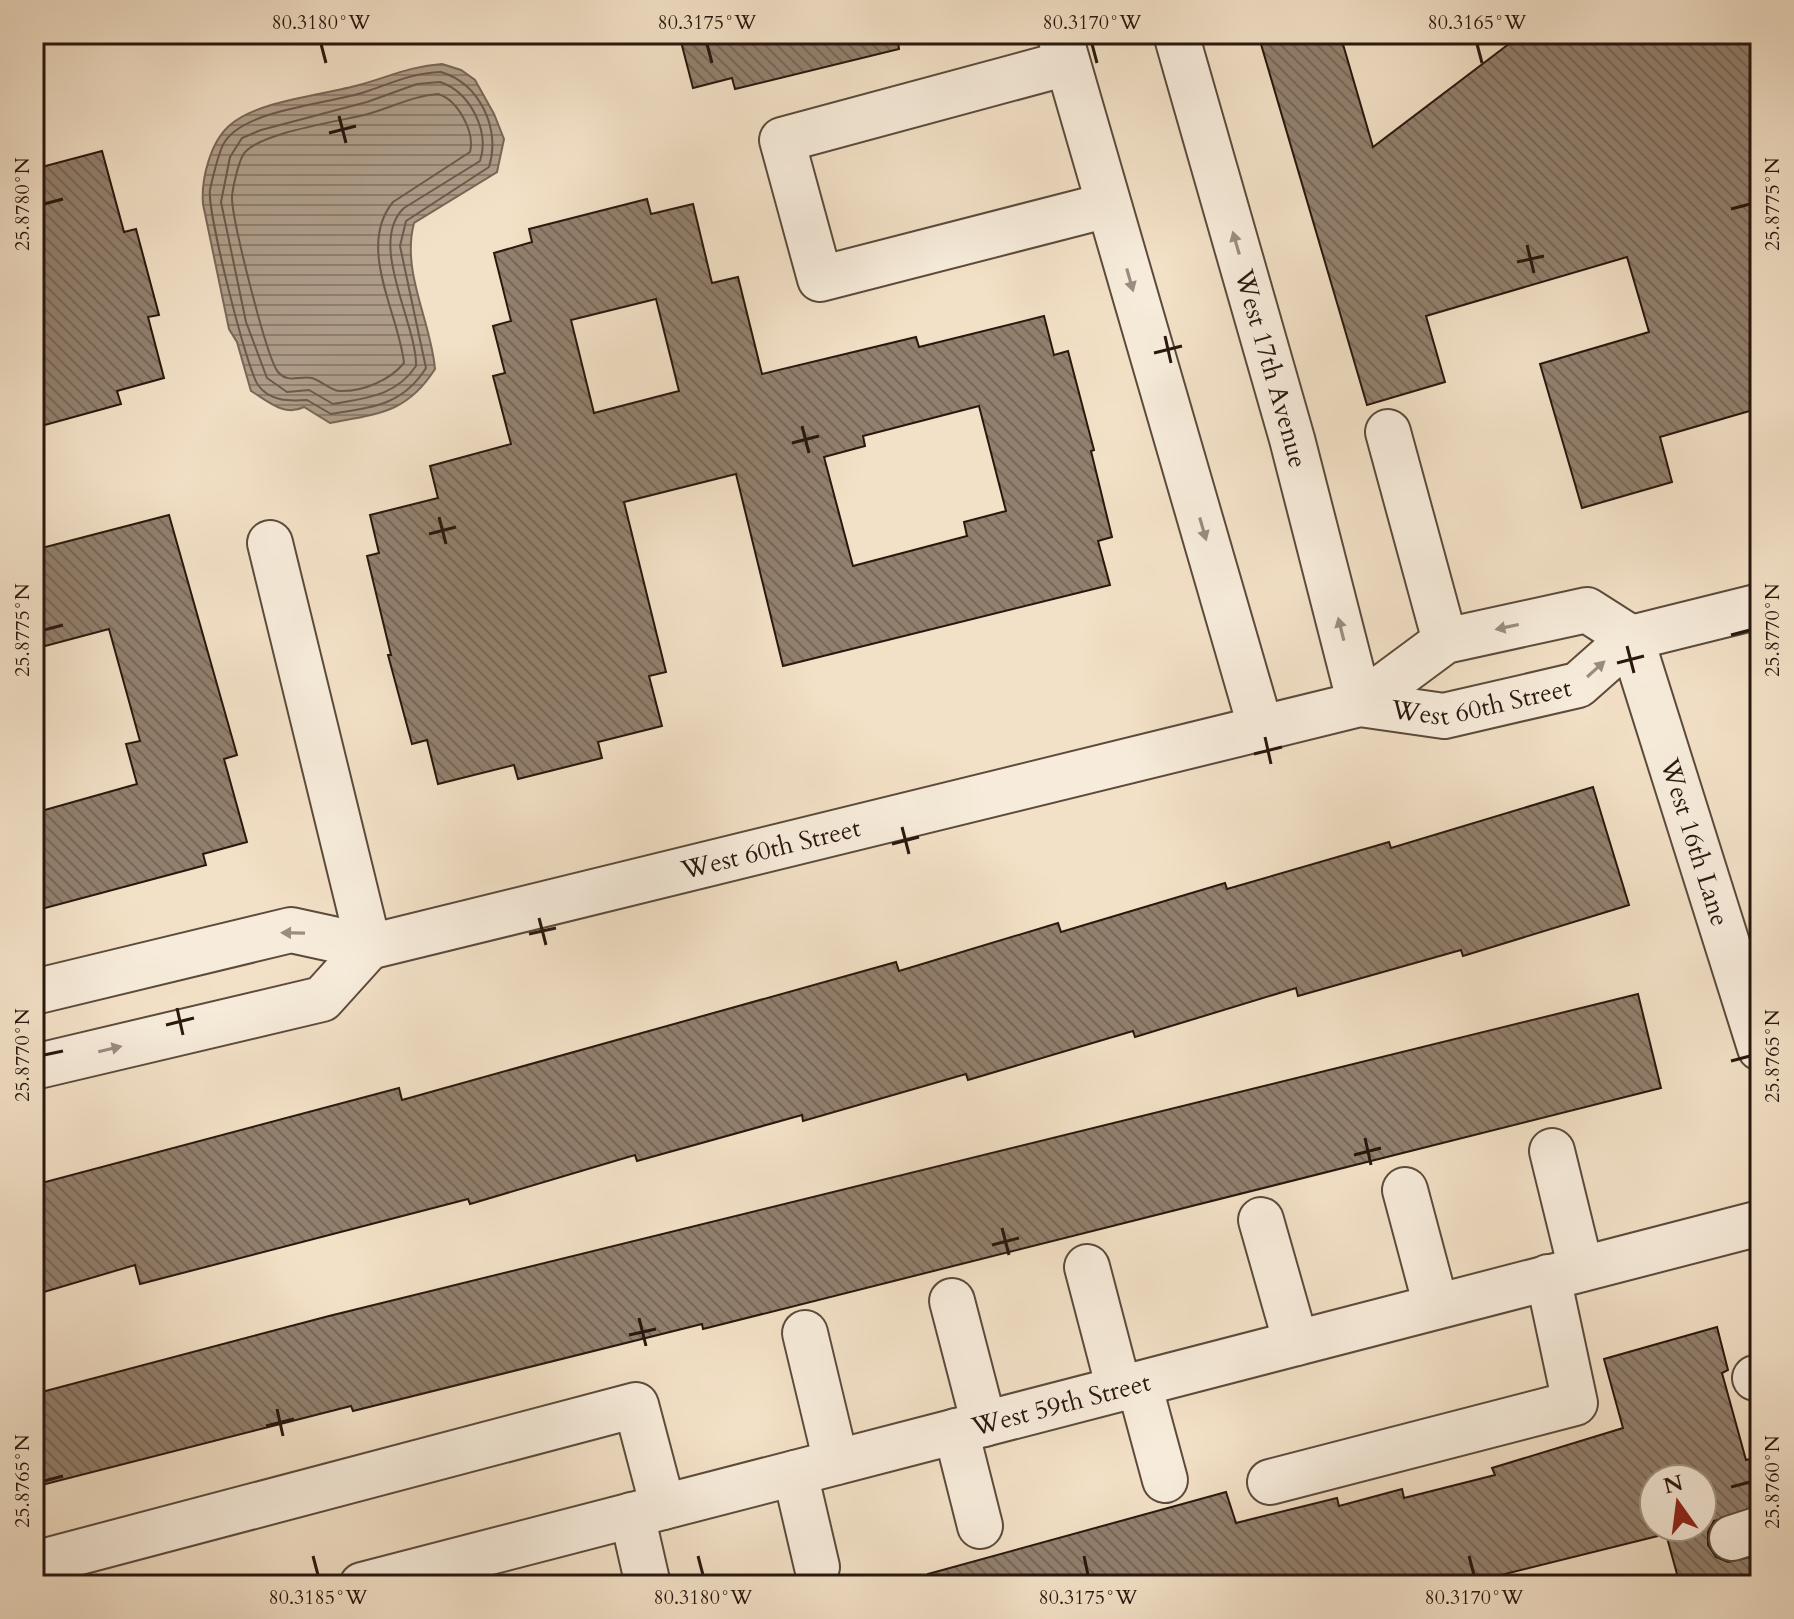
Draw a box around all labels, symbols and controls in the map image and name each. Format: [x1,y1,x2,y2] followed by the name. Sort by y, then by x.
[272,9,371,36] text: 80.3180°W
[658,9,757,36] text: 80.3175°W
[1043,9,1142,36] text: 80.3170°W
[1428,9,1527,36] text: 80.3165°W
[9,157,36,251] text: 25.8780°N
[1759,157,1786,251] text: 25.8775°N
[1229,230,1242,254] one-way arrow
[1227,264,1316,472] street label: West 17th Avenue
[1124,268,1137,292] one-way arrow
[1197,518,1210,542] one-way arrow
[9,583,36,677] text: 25.8775°N
[1759,583,1786,677] text: 25.8770°N
[1334,616,1346,641] one-way arrow
[1494,621,1519,634] one-way arrow
[1586,660,1606,678] one-way arrow
[1388,670,1575,734] street label: West 60th Street
[1652,753,1738,930] street label: West 16th Lane
[677,810,864,887] street label: West 60th Street
[280,927,306,939] one-way arrow
[9,1008,36,1102] text: 25.8770°N
[1759,1009,1786,1103] text: 25.8765°N
[97,1043,122,1055] one-way arrow
[967,1364,1154,1444] street label: West 59th Street
[9,1434,36,1528] text: 25.8765°N
[1759,1435,1786,1529] text: 25.8760°N
[1638,1463,1718,1543] north arrow
[1661,1468,1686,1501] text: N
[269,1584,368,1611] text: 80.3185°W
[654,1584,753,1611] text: 80.3180°W
[1039,1584,1138,1611] text: 80.3175°W
[1425,1584,1524,1611] text: 80.3170°W

